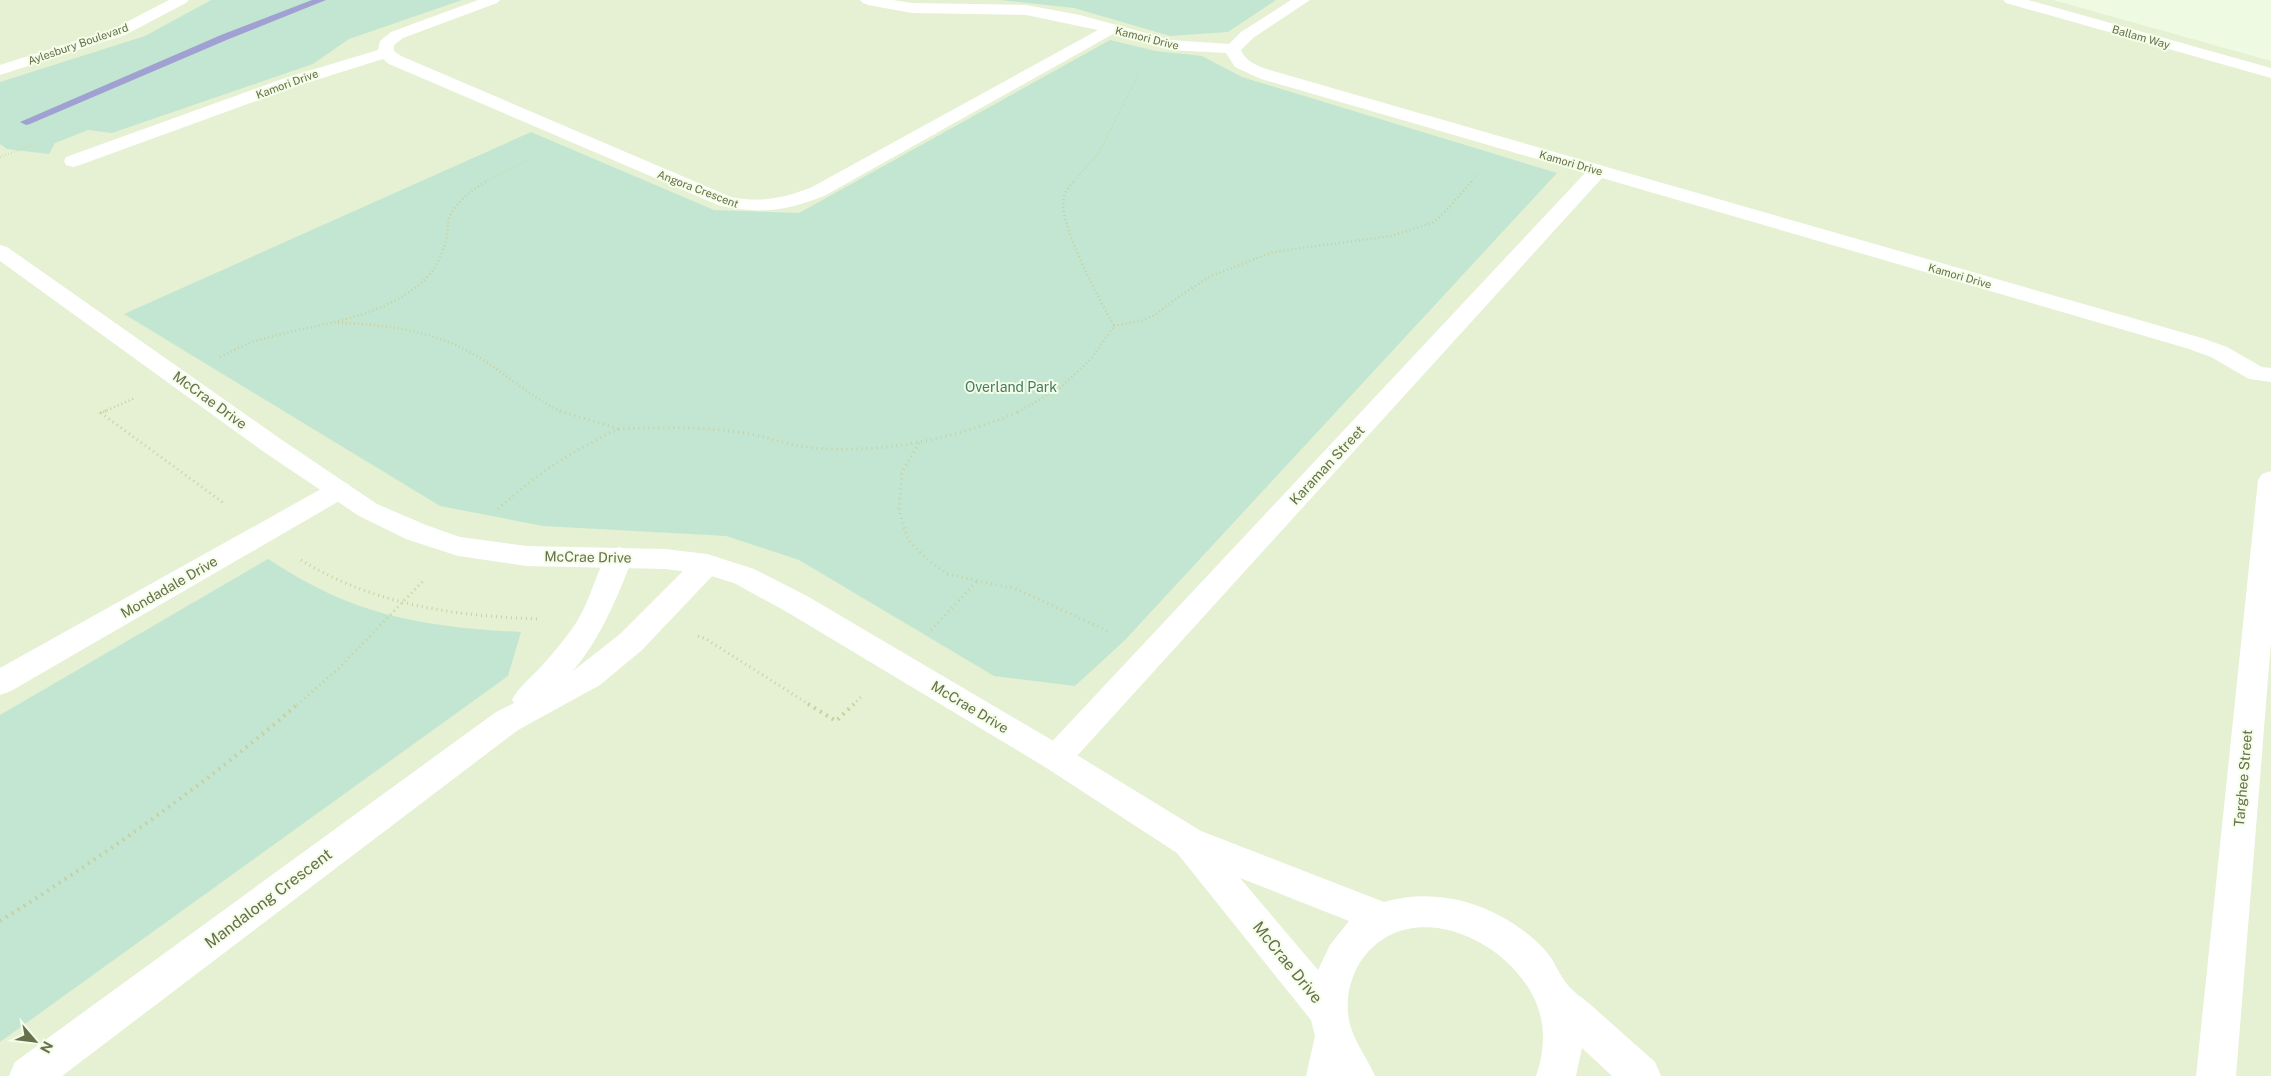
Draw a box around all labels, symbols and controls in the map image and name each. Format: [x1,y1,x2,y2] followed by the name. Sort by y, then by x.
[26,21,130,67] street label: Aylesbury Boulevard
[2111,23,2171,51] street label: Ballam Way
[1114,24,1180,52] street label: Kamori Drive
[254,67,320,101] street label: Kamori Drive
[1538,148,1604,178] street label: Kamori Drive
[656,168,740,210] street label: Angora Crescent
[1927,261,1993,291] street label: Kamori Drive
[170,368,250,432] street label: McCrae Drive
[965,379,1057,395] park label: Overland Park
[1286,422,1368,508] street label: Karaman Street
[544,548,632,566] street label: McCrae Drive
[118,553,220,621] street label: Mondadale Drive
[928,678,1012,736] street label: McCrae Drive
[2231,729,2255,827] street label: Targhee Street
[201,844,336,952] street label: Mandalong Crescent
[1249,918,1326,1007] street label: McCrae Drive
[10,1016,60,1066] north arrow
[37,1039,56,1056] text: N

